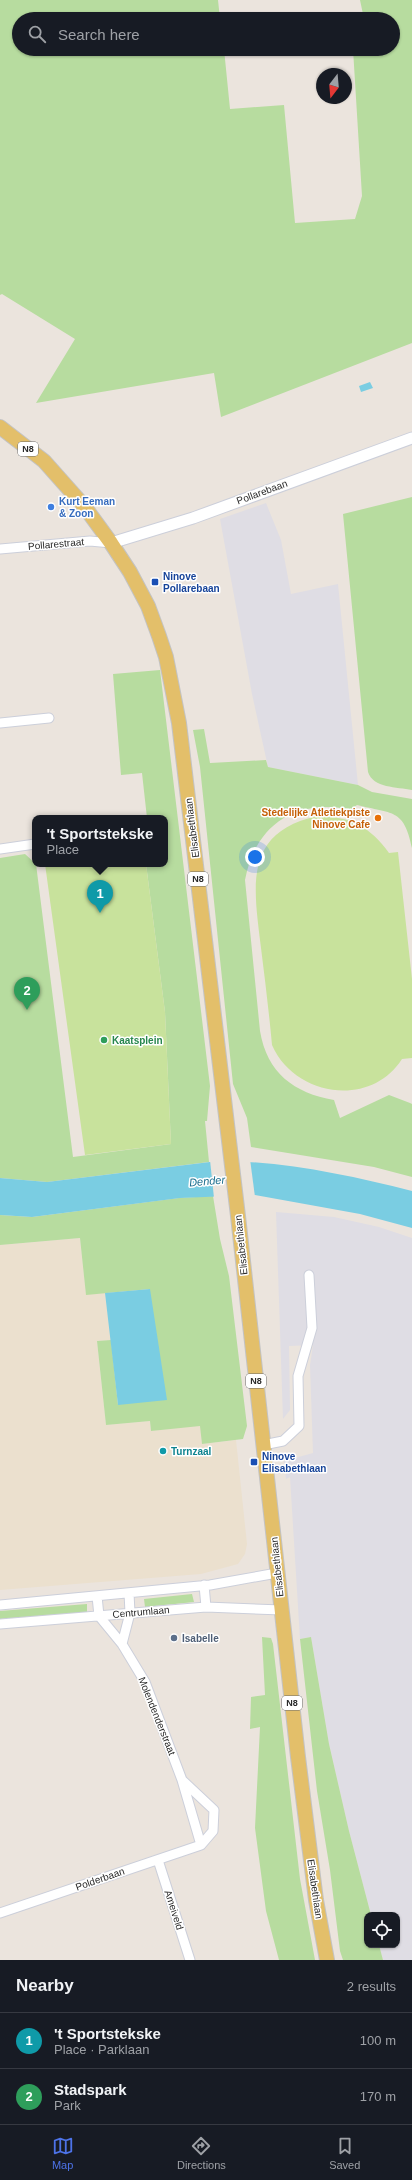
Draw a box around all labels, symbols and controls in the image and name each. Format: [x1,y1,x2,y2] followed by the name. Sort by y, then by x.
[12,12,400,56] search box
[26,23,48,45] icon: search
[58,26,140,43] text: Search here
[316,68,352,104] north arrow
[18,442,38,456] road number: N8
[235,478,289,506] street label: Pollarebaan
[59,496,115,519] place label: Kurt Eeman & Zoon
[46,502,56,512] marker: Kurt Eeman & Zoon
[28,536,85,552] street label: Pollarestraat
[163,571,220,594] place label: Ninove Pollarebaan
[150,577,160,587] marker: Ninove Pollarebaan
[183,798,201,858] street label: Elisabethlaan
[261,807,370,830] place label: Stedelijke Atletiekpiste Ninove Cafe
[373,813,383,823] marker: Stedelijke Atletiekpiste Ninove Cafe
[32,815,168,867] popup
[47,825,153,842] text: 't Sportstekske
[47,842,79,857] text: Place
[245,847,265,867] your location
[188,872,208,886] road number: N8
[87,880,113,913] pin: 1
[14,977,40,1010] pin: 2
[99,1035,109,1045] marker: Kaatsplein
[112,1035,163,1046] place label: Kaatsplein
[189,1173,227,1189] water label: Dender
[232,1215,250,1275] street label: Elisabethlaan
[246,1374,266,1388] road number: N8
[158,1446,168,1456] marker: Turnzaal
[171,1446,212,1457] place label: Turnzaal
[262,1451,326,1474] place label: Ninove Elisabethlaan
[249,1457,259,1467] marker: Ninove Elisabethlaan
[268,1537,286,1597] street label: Elisabethlaan
[112,1604,170,1620] street label: Centrumlaan
[169,1633,179,1643] marker: Isabelle
[182,1633,219,1644] place label: Isabelle
[136,1675,178,1757] street label: Molendenderstraat
[282,1696,302,1710] road number: N8
[305,1859,325,1919] street label: Elisabethlaan
[74,1865,126,1893] street label: Polderbaan
[162,1889,186,1931] street label: Ameiveld
[364,1912,400,1948] map controls
[364,1912,400,1948] button: locate
[16,1976,74,1995] text: Nearby
[347,1979,396,1994] text: 2 results
[54,2025,161,2042] text: 't Sportstekske
[25,2033,33,2048] text: 1
[360,2033,396,2048] text: 100 m
[54,2042,149,2057] text: Place · Parklaan
[54,2081,127,2098] text: Stadspark
[25,2089,33,2104] text: 2
[360,2089,396,2104] text: 170 m
[54,2098,81,2113] text: Park
[52,2135,74,2171] tab: Map
[177,2135,226,2171] tab: Directions
[329,2135,360,2171] tab: Saved

